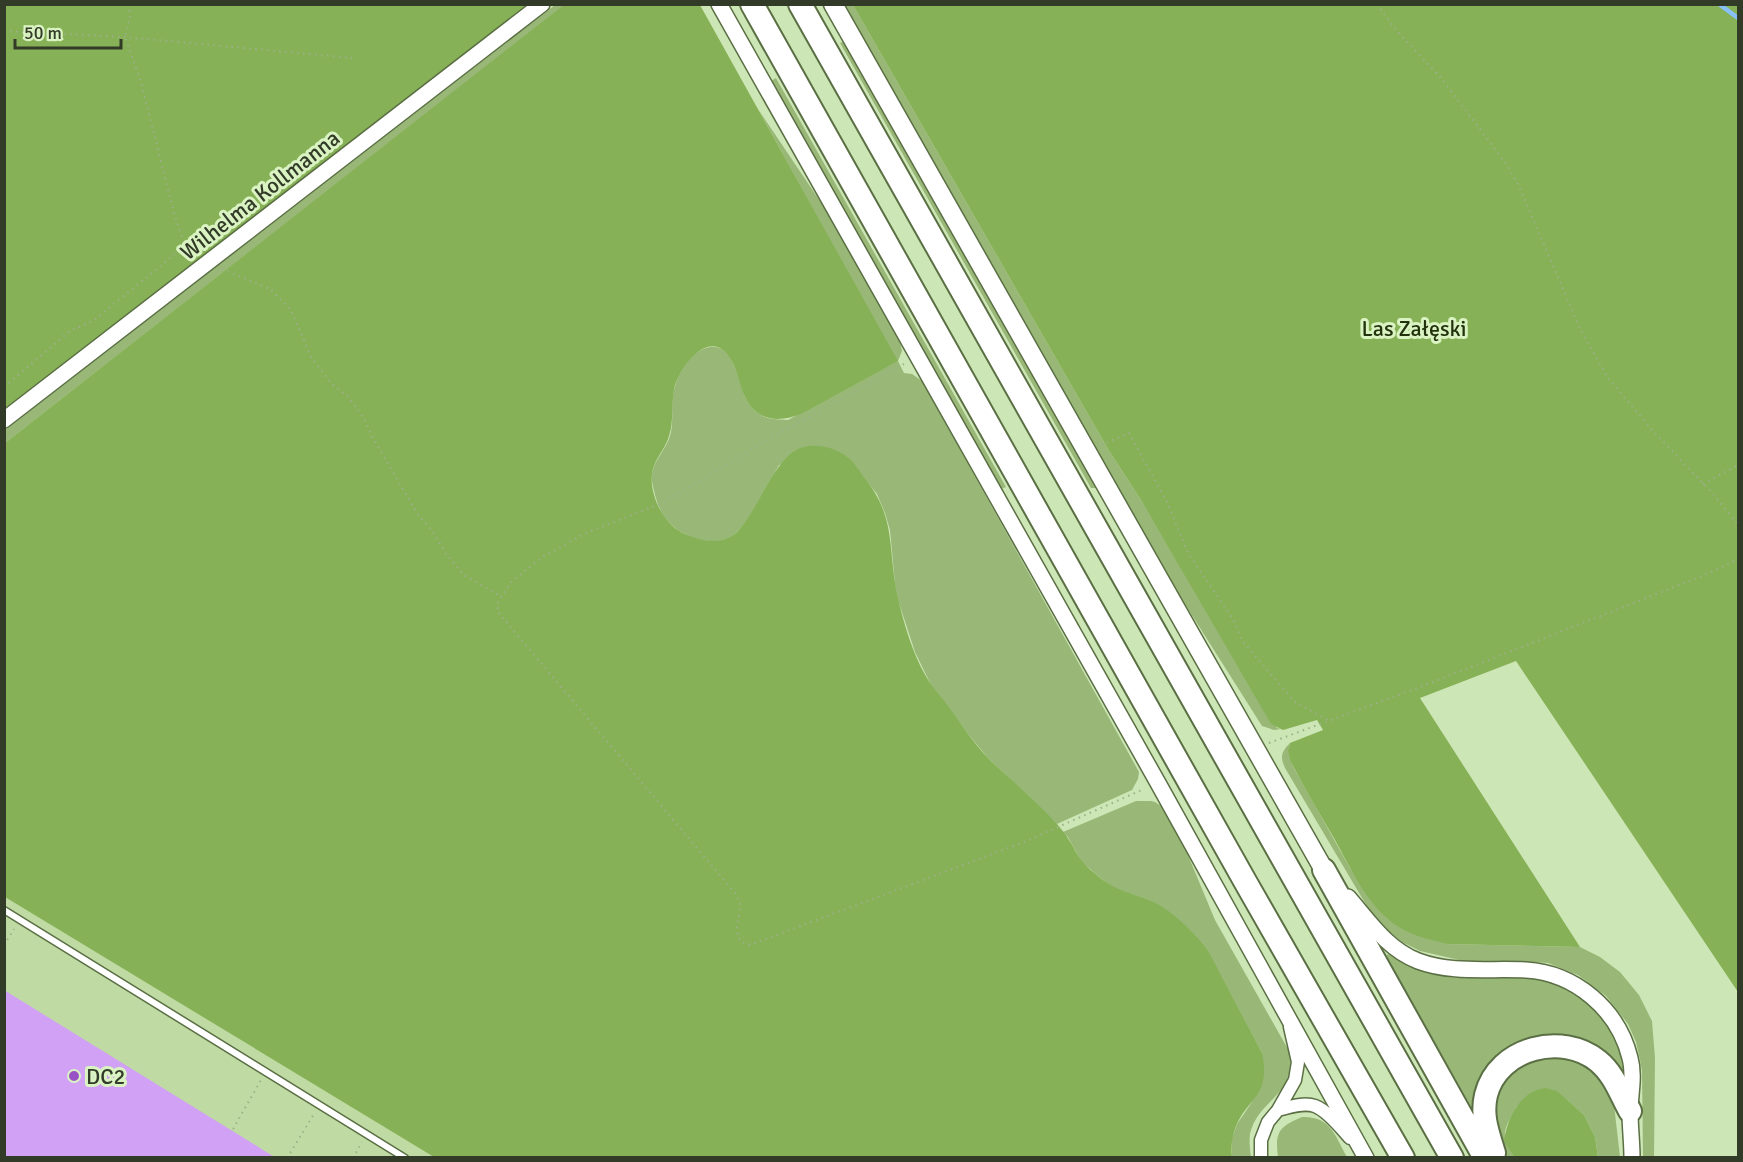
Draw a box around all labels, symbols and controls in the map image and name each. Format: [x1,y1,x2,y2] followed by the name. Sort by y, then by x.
[15,12,122,50] scale bar
[24,22,62,44] text: 50 m
[175,124,345,266] street label: Wilhelma Kollmanna
[1362,315,1466,342] park label: Las Załęski
[86,1063,125,1090] place label: DC2
[67,1069,81,1083] marker: DC2

